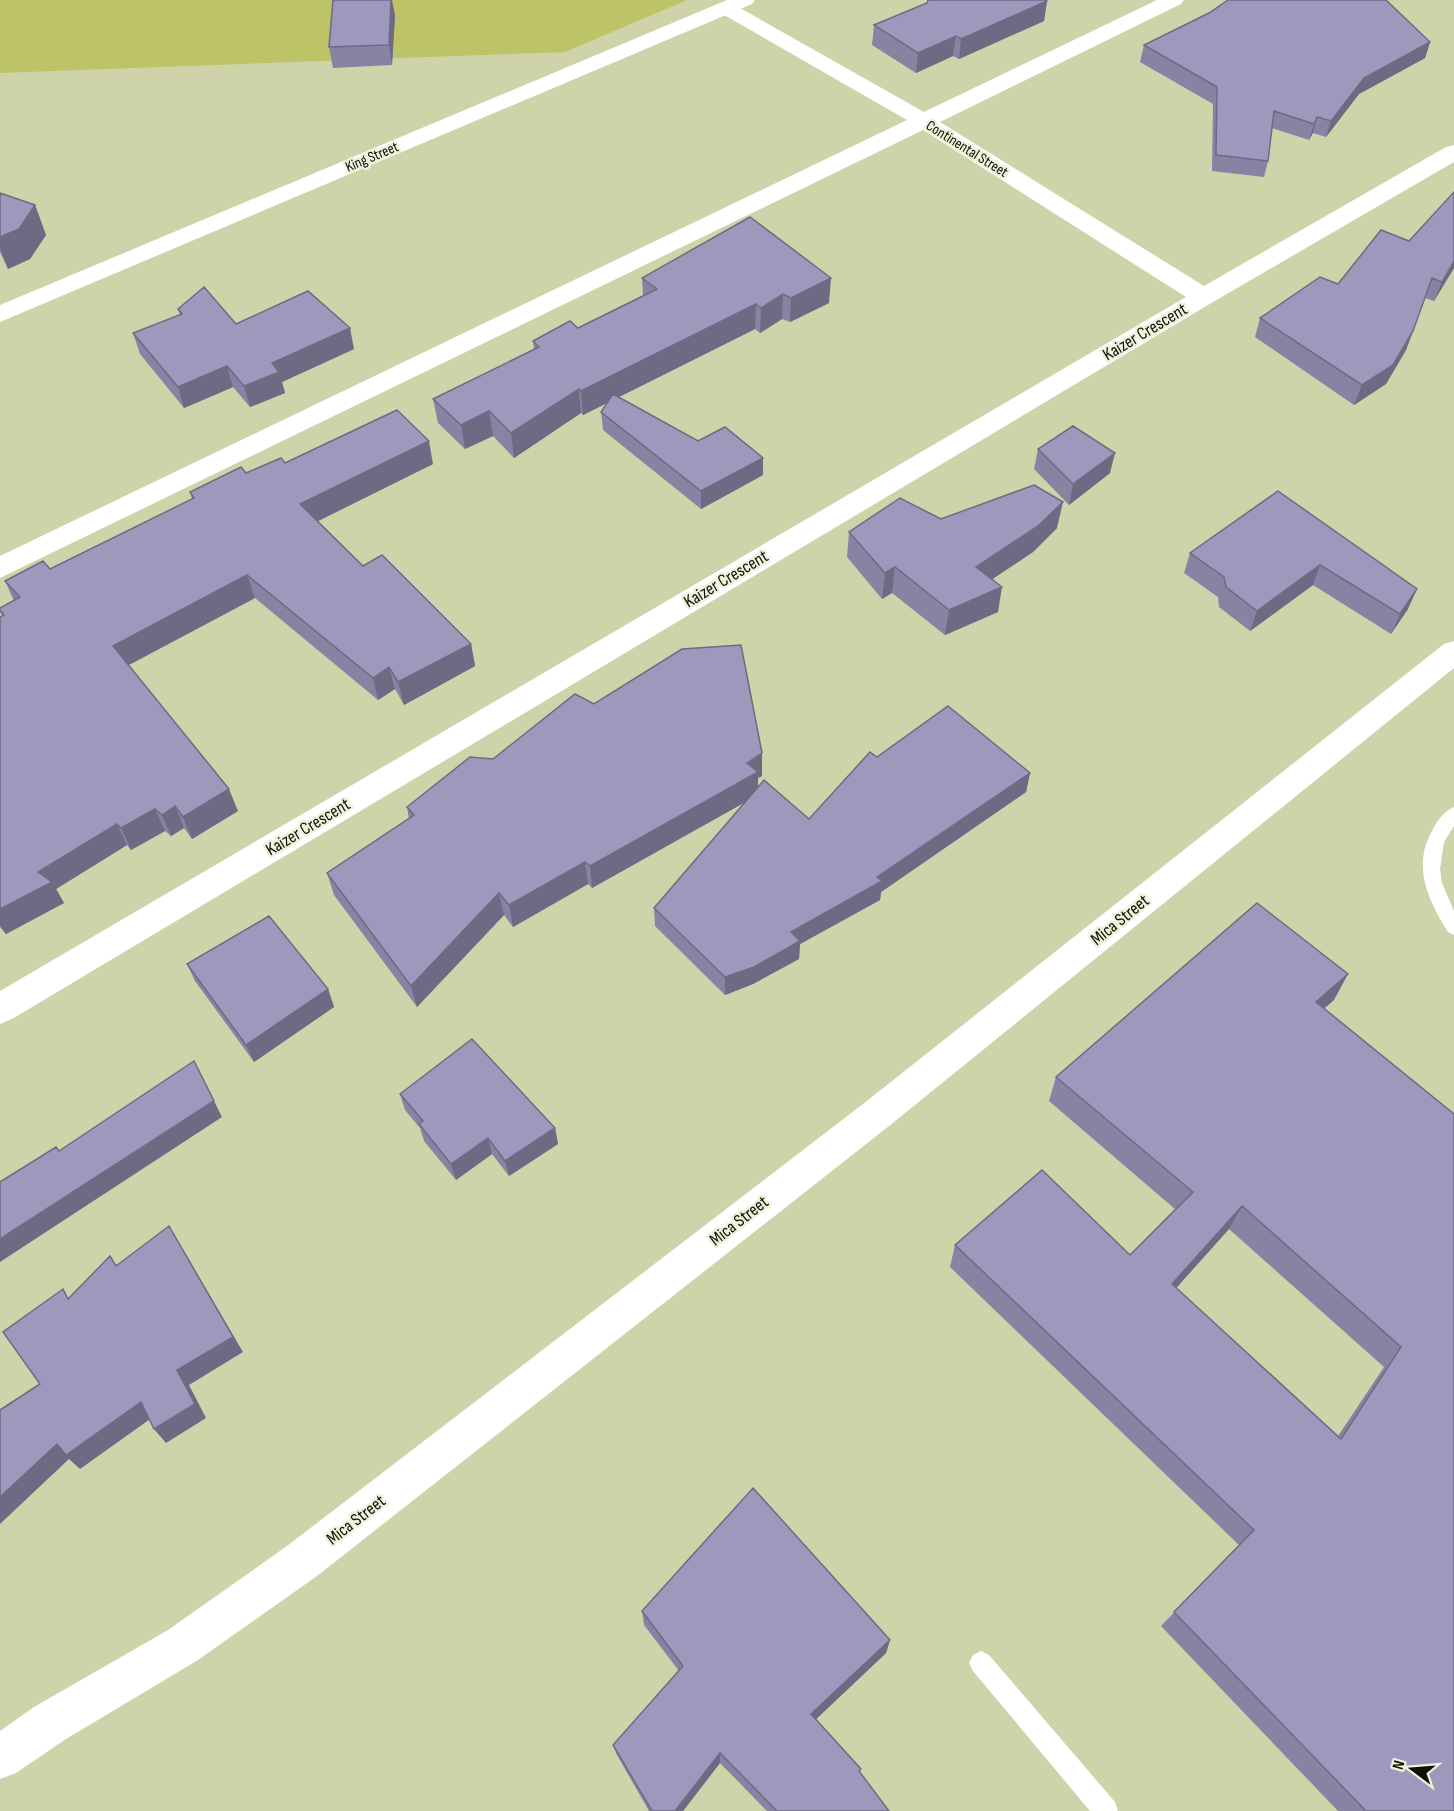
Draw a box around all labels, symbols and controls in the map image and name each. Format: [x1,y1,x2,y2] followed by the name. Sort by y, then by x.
[922,116,1012,182] street label: Continental Street
[342,137,402,177] street label: King Street
[1099,298,1191,365] street label: Kaizer Crescent
[680,545,772,612] street label: Kaizer Crescent
[262,793,354,860] street label: Kaizer Crescent
[1087,890,1154,950] street label: Mica Street
[705,1191,773,1250] street label: Mica Street
[322,1490,390,1549] street label: Mica Street
[1382,1739,1442,1799] north arrow
[1389,1759,1409,1772] text: N

